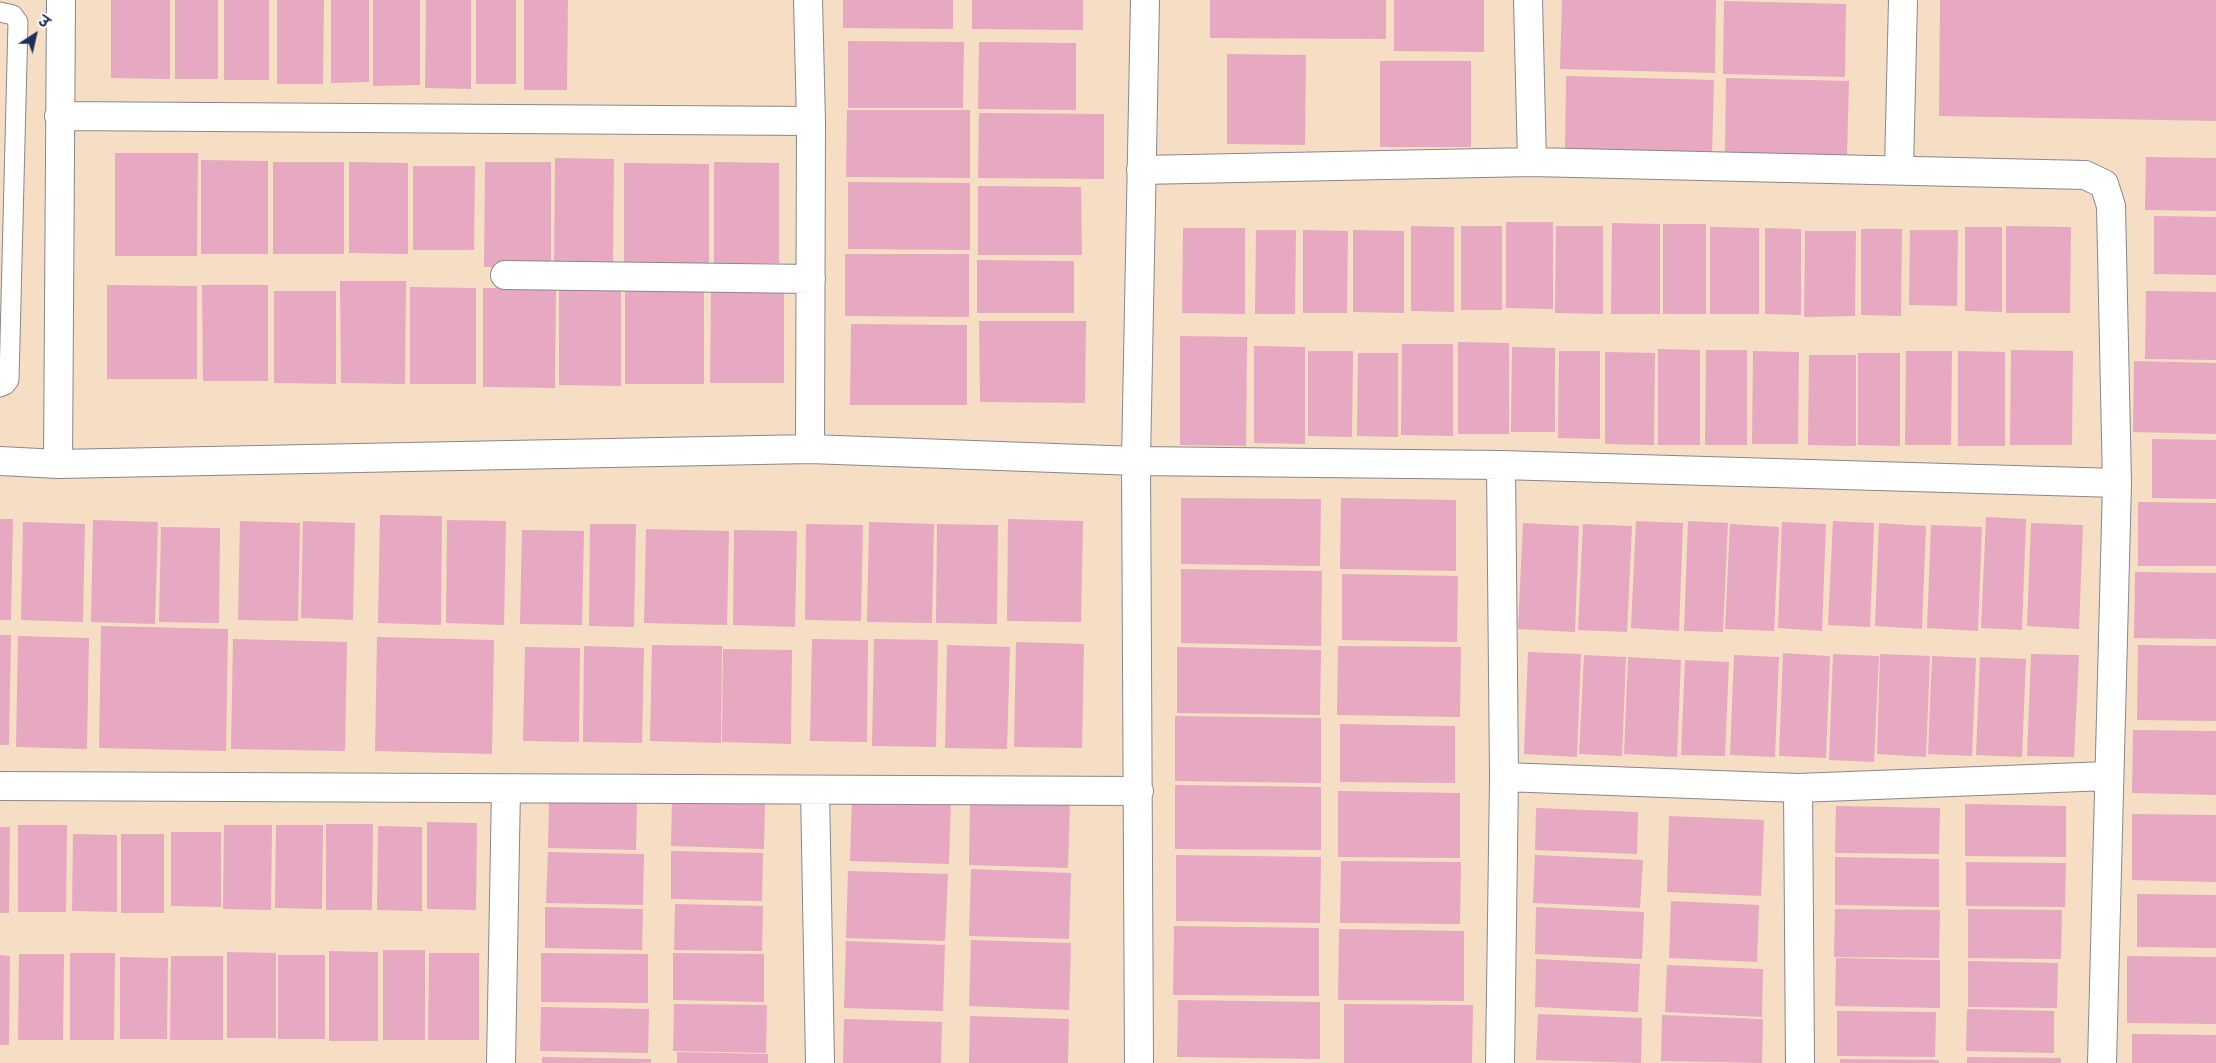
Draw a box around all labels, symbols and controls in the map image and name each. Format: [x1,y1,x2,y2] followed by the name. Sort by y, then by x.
[10,10,60,60] north arrow
[35,13,53,32] text: उ

